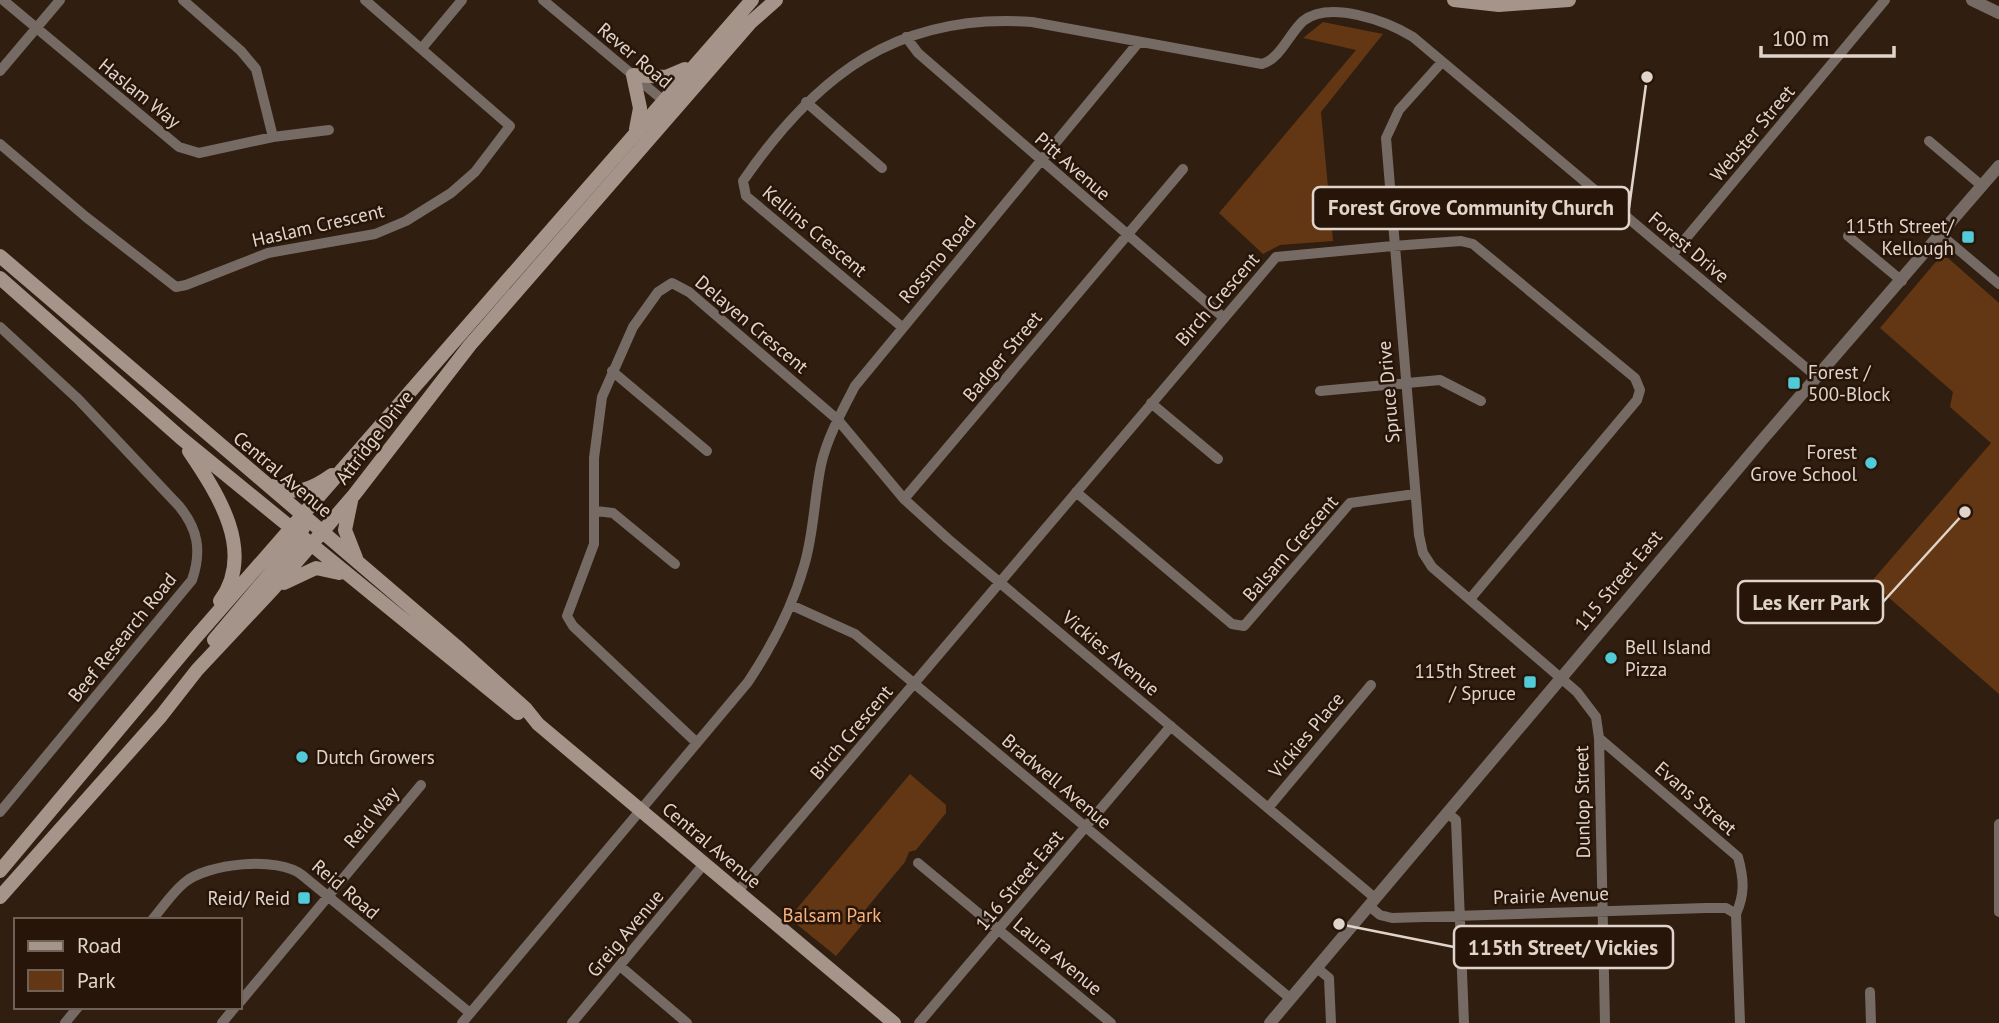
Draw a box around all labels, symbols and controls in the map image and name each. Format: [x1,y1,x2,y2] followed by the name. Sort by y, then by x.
[1761,14,1894,58] scale bar
[593,17,677,93] street label: Rever Road
[1772,25,1829,52] text: 100 m
[94,53,186,133] street label: Haslam Way
[1705,79,1800,186] street label: Webster Street
[1030,127,1116,205] street label: Pitt Avenue
[758,180,873,282] street label: Kellins Crescent
[1313,187,1629,229] callout: Forest Grove Community Church
[1328,194,1614,221] text: Forest Grove Community Church
[250,198,387,252] street label: Haslam Crescent
[1644,206,1734,288] street label: Forest Drive
[893,210,981,308] street label: Rossmo Road
[1846,214,1955,260] place label: 115th Street/ Kellough
[1960,229,1976,245] marker: 115th Street/ Kellough
[1170,247,1264,351] street label: Birch Crescent
[691,270,814,379] street label: Delayen Crescent
[957,305,1047,406] street label: Badger Street
[1372,340,1404,444] street label: Spruce Drive
[1808,360,1890,406] place label: Forest / 500-Block
[1786,375,1802,391] marker: Forest / 500-Block
[330,385,418,489] street label: Attridge Drive
[229,426,337,522] street label: Central Avenue
[1750,440,1858,486] place label: Forest Grove School
[1863,455,1879,471] marker: Forest Grove School
[1237,489,1343,606] street label: Balsam Crescent
[1569,524,1667,635] street label: 115 Street East
[63,568,181,706] street label: Beef Research Road
[1738,581,1883,623] callout: Les Kerr Park
[1752,589,1870,616] text: Les Kerr Park
[1057,605,1165,701] street label: Vickies Avenue
[1625,635,1711,681] place label: Bell Island Pizza
[1603,650,1619,666] marker: Bell Island Pizza
[1415,659,1517,705] place label: 115th Street / Spruce
[1522,674,1538,690] marker: 115th Street / Spruce
[805,679,898,784] street label: Birch Crescent
[1262,687,1349,784] street label: Vickies Place
[997,728,1117,834] street label: Bradwell Avenue
[316,745,435,769] place label: Dutch Growers
[1569,745,1595,859] street label: Dunlop Street
[294,749,310,765] marker: Dutch Growers
[1650,756,1742,840] street label: Evans Street
[338,781,404,853] street label: Reid Way
[658,797,766,893] street label: Central Avenue
[970,824,1068,935] street label: 116 Street East
[307,854,385,924] street label: Reid Road
[1493,881,1609,909] street label: Prairie Avenue
[581,884,669,982] street label: Greig Avenue
[207,886,290,910] place label: Reid/ Reid
[296,890,312,906] marker: Reid/ Reid
[783,903,881,927] park label: Balsam Park
[1009,912,1107,1000] street label: Laura Avenue
[14,918,242,1009] legend
[1454,926,1673,968] callout: 115th Street/ Vickies
[77,932,121,959] text: Road
[1468,934,1658,961] text: 115th Street/ Vickies
[77,967,116,994] text: Park

